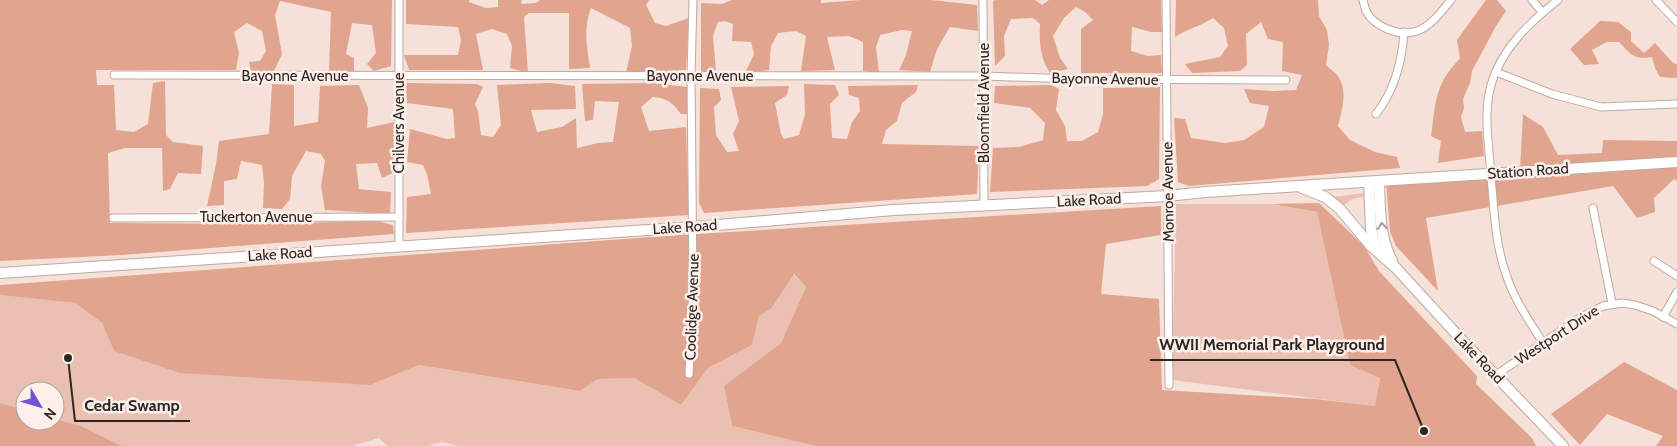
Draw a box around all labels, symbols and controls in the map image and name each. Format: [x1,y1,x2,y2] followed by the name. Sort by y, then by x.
[975,42,993,163] street label: Bloomfield Avenue
[242,67,349,85] street label: Bayonne Avenue
[647,67,754,85] street label: Bayonne Avenue
[1051,69,1159,89] street label: Bayonne Avenue
[390,72,408,173] street label: Chilvers Avenue
[1158,142,1178,242] street label: Monroe Avenue
[1487,159,1569,183] street label: Station Road
[1056,189,1122,211] street label: Lake Road
[200,208,313,226] street label: Tuckerton Avenue
[652,216,718,238] street label: Lake Road
[1376,222,1387,230] one-way arrow
[247,243,313,265] street label: Lake Road
[681,253,703,361] street label: Coolidge Avenue
[1512,301,1602,369] street label: Westport Drive
[1450,328,1508,388] street label: Lake Road
[1150,329,1395,360] callout: WWII Memorial Park Playground
[1159,335,1385,354] text: WWII Memorial Park Playground
[15,381,65,431] north arrow
[75,390,190,421] callout: Cedar Swamp
[84,396,180,415] text: Cedar Swamp
[40,405,60,423] text: N

